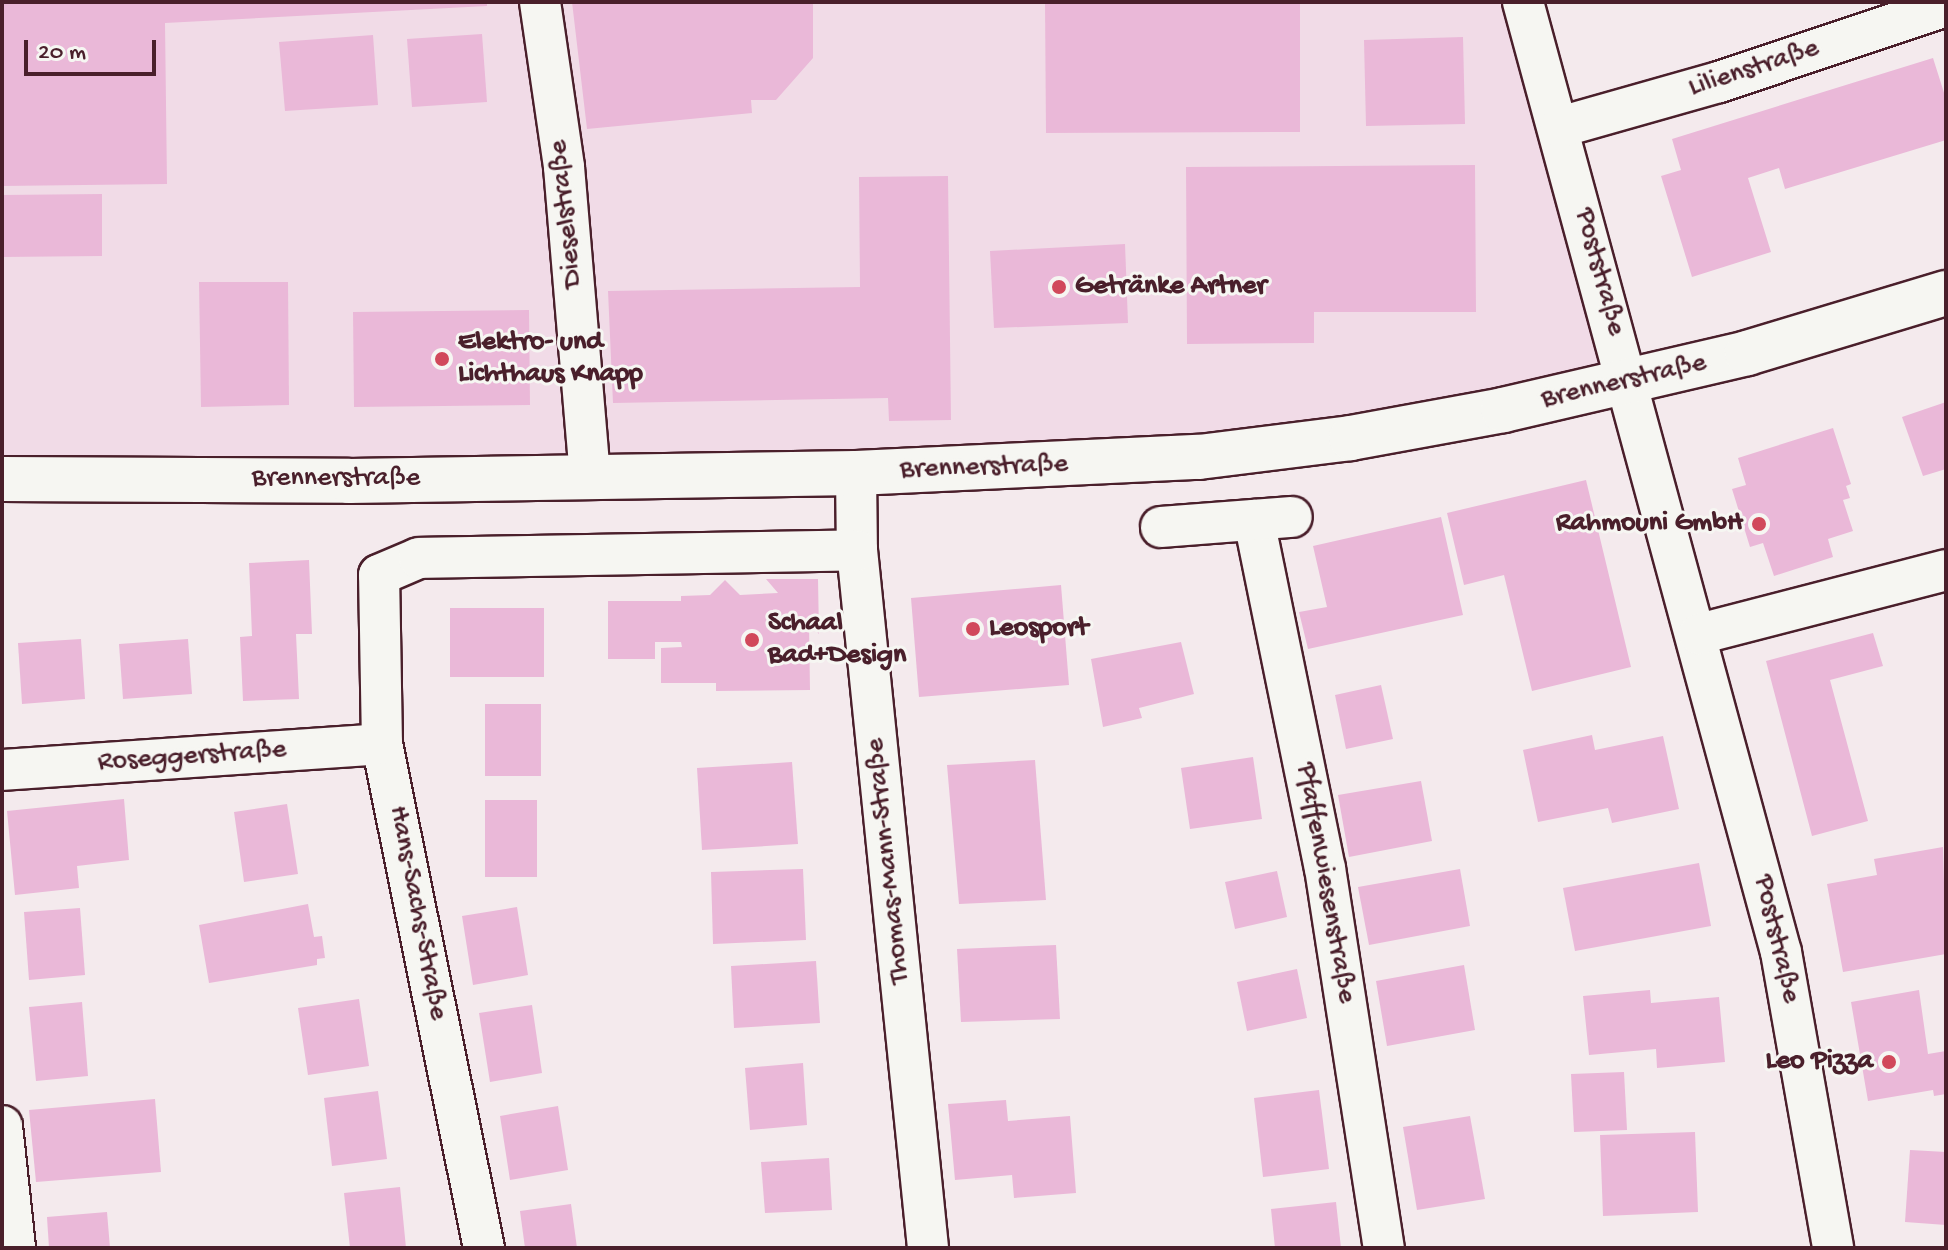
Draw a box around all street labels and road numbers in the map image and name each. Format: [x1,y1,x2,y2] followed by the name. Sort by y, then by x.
[1685,32,1823,106] street label: Lilienstraße
[543,138,591,290] street label: Dieselstraße
[1566,205,1632,339] street label: Poststraße
[1538,347,1710,417] street label: Brennerstraße
[899,448,1069,488] street label: Brennerstraße
[252,462,420,496] street label: Brennerstraße
[97,734,287,780] street label: Roseggerstraße
[859,737,919,985] street label: Thomas-Mann-Straße
[1287,760,1363,1006] street label: Pfaffenwiesenstraße
[380,803,454,1023] street label: Hans-Sachs-Straße
[1745,872,1807,1006] street label: Poststraße

